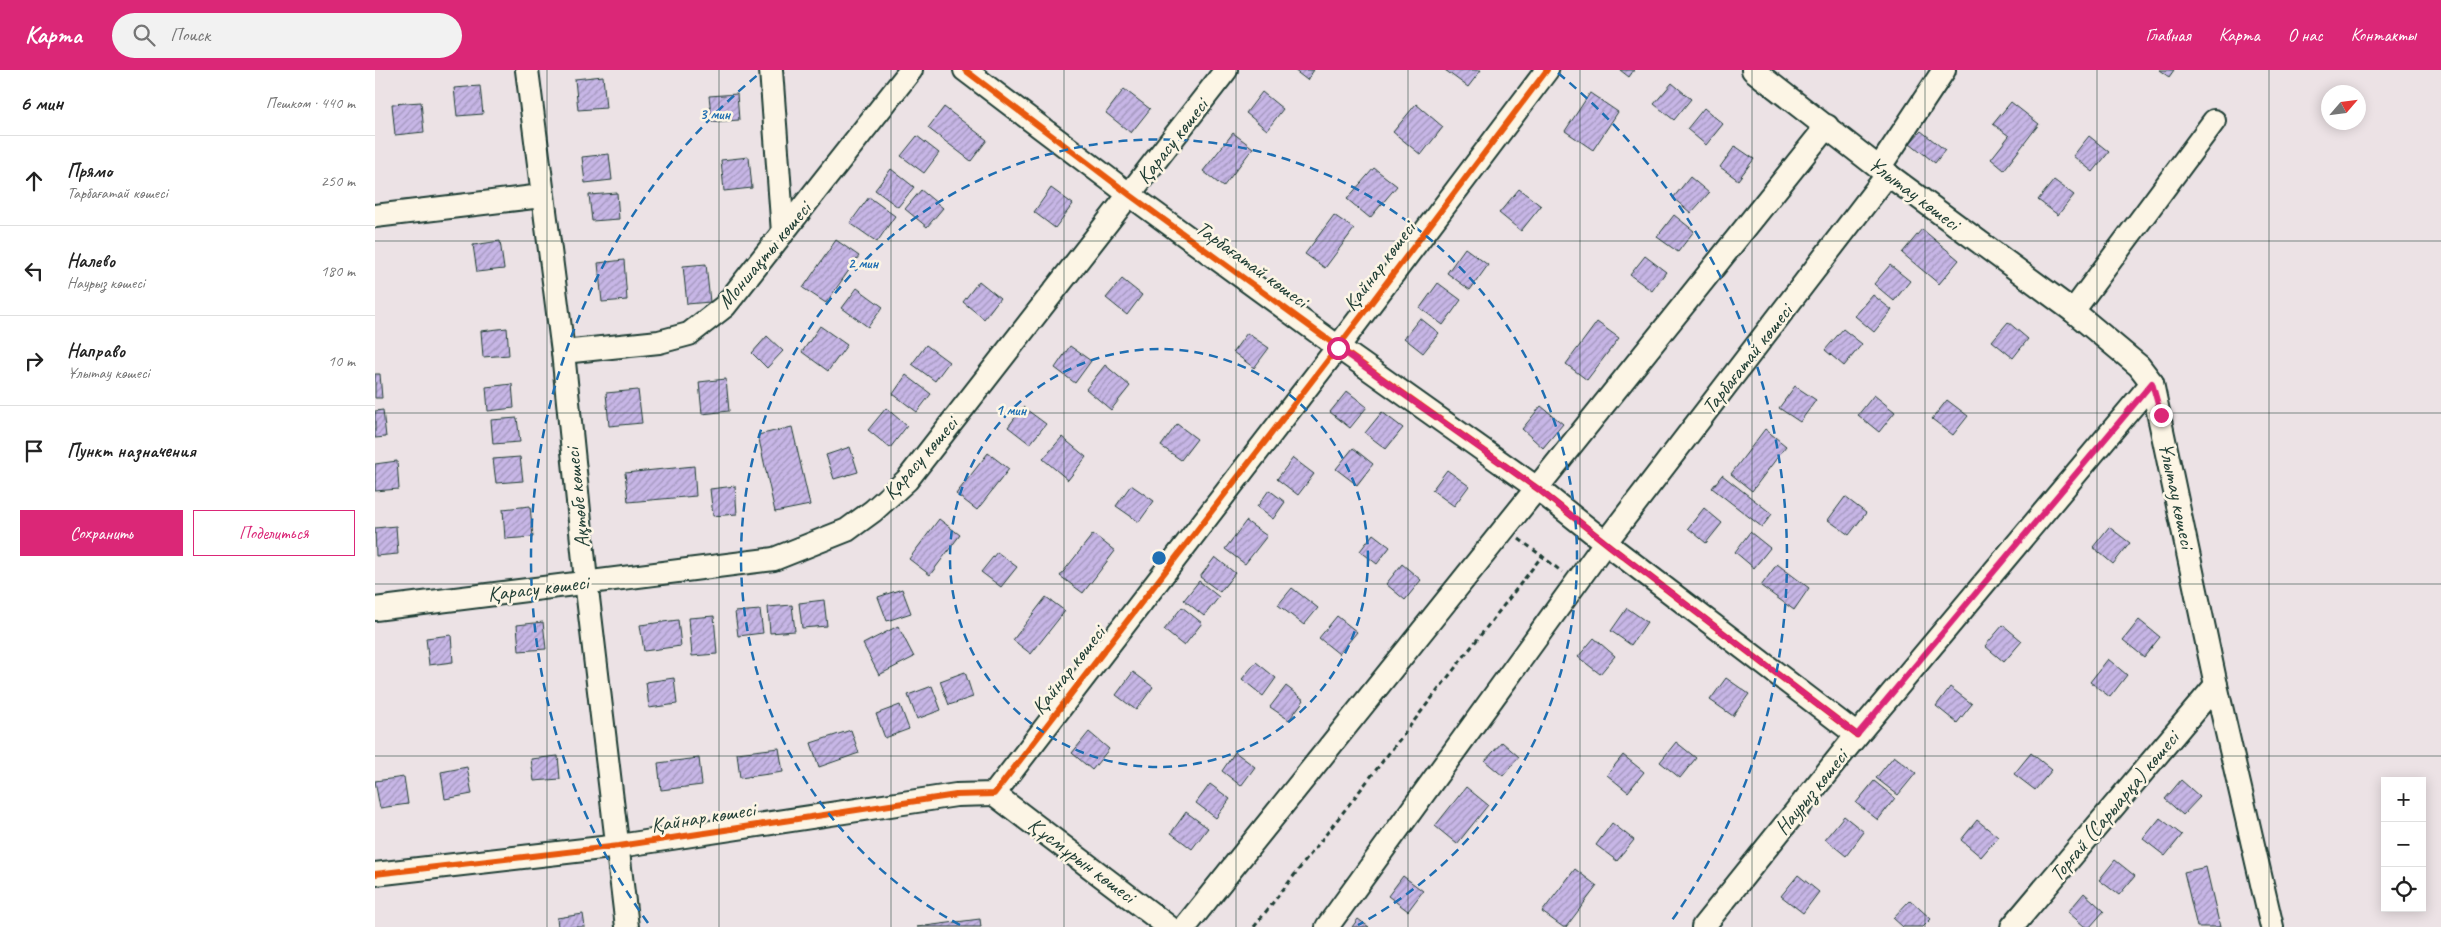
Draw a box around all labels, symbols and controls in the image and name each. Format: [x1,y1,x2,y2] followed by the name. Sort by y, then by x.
[112,13,462,58] search box
[25,20,82,50] text: Карта
[130,21,158,49] icon: search
[170,23,210,47] text: Поиск
[2146,24,2191,46] text: Главная
[2219,24,2260,46] text: Карта
[2288,24,2323,46] text: О нас
[2351,24,2416,46] text: Контакты
[2321,85,2366,130] north arrow
[20,90,63,116] text: 6 мин
[1131,91,1215,189] street label: Қарасу көшесі
[266,93,355,113] text: Пешком · 440 m
[700,105,732,124] text: 3 мин
[1863,150,1968,238] street label: Ұлытау көшесі
[67,159,112,183] text: Прямо
[20,167,48,195] icon: ahead
[321,171,355,191] text: 250 m
[67,183,168,203] text: Тарбағатай көшесі
[712,194,818,314] street label: Моншақты көшесі
[1337,214,1423,316] street label: Қайнар көшесі
[1191,215,1316,315] street label: Тарбағатай көшесі
[67,249,115,273] text: Налево
[848,254,880,273] text: 2 мин
[20,257,48,285] icon: left
[321,261,355,281] text: 180 m
[67,273,145,293] text: Наурыз көшесі
[1696,297,1800,419] street label: Тарбағатай көшесі
[1327,337,1350,360] route start
[67,339,125,363] text: Направо
[20,347,48,375] icon: right
[328,351,355,371] text: 10 m
[67,363,150,383] text: Ұлытау көшесі
[996,401,1028,420] text: 1 мин
[2150,404,2173,427] route end
[877,409,965,505] street label: Қарасу көшесі
[20,437,48,465] icon: arrive
[67,439,196,463] text: Пункт назначения
[2153,439,2202,554] street label: Ұлытау көшесі
[558,443,595,549] street label: Ақтөбе көшесі
[20,510,183,556] button: Сохранить
[193,510,355,556] button: Поделиться
[1150,549,1168,567] centre of rings
[486,569,593,607] street label: Қарасу көшесі
[1025,618,1112,719] street label: Қайнар көшесі
[2044,723,2186,886] street label: Торғай (Сарыарқа) көшесі
[1769,742,1856,840] street label: Наурыз көшесі
[2381,777,2426,912] map controls
[2381,777,2426,822] button: +
[649,795,760,838] street label: Қайнар көшесі
[1023,811,1143,911] street label: Құсмұрын көшесі
[2381,822,2426,867] button: −
[2381,867,2426,912] button: locate

